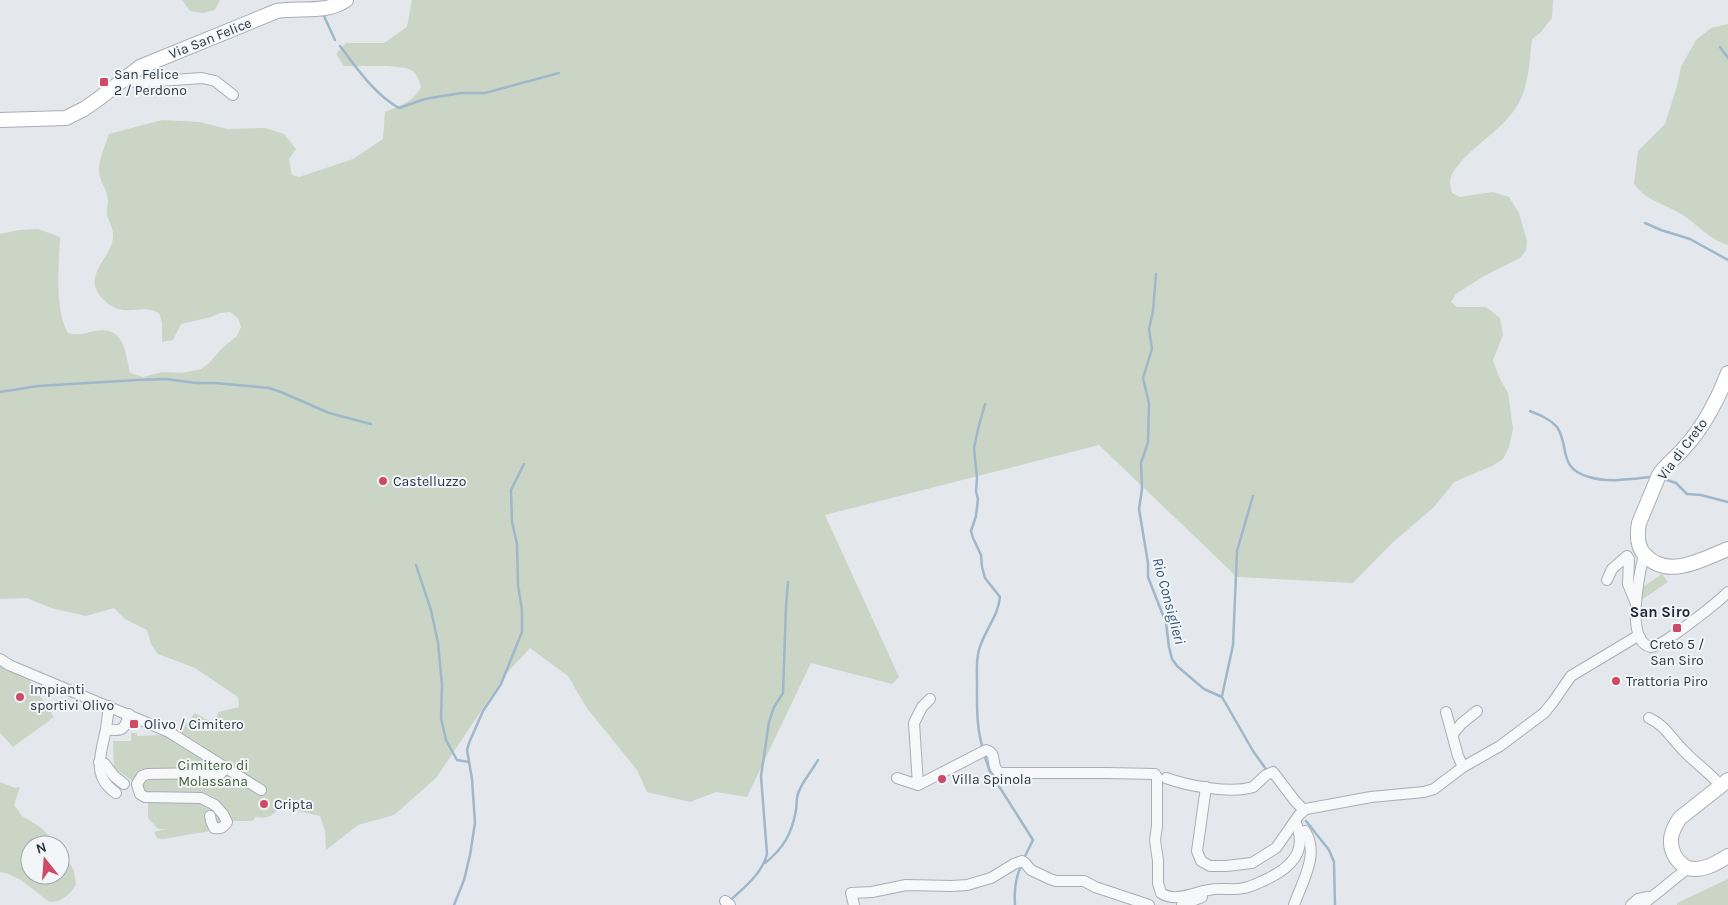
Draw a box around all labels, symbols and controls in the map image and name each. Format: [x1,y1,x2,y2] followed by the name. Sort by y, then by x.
[166,14,254,63] street label: Via San Felice
[114,66,187,99] place label: San Felice 2 / Perdono
[98,76,110,88] marker: San Felice 2 / Perdono
[1654,415,1711,483] street label: Via di Creto
[393,473,466,490] place label: Castelluzzo
[377,475,389,487] marker: Castelluzzo
[1149,556,1189,646] water label: Rio Consiglieri
[1630,603,1690,621] district label: San Siro
[1671,622,1683,634] marker: Creto 5 / San Siro
[1650,636,1704,669] place label: Creto 5 / San Siro
[1626,673,1708,690] place label: Trattoria Piro
[1610,675,1622,687] marker: Trattoria Piro
[30,681,114,714] place label: Impianti sportivi Olivo
[14,691,26,703] marker: Impianti sportivi Olivo
[144,716,244,733] place label: Olivo / Cimitero
[128,718,140,730] marker: Olivo / Cimitero
[178,757,248,790] park label: Cimitero di Molassana
[952,771,1031,788] place label: Villa Spinola
[936,773,948,785] marker: Villa Spinola
[274,796,313,813] place label: Cripta
[258,798,270,810] marker: Cripta
[20,835,70,885] north arrow
[34,838,49,858] text: N

